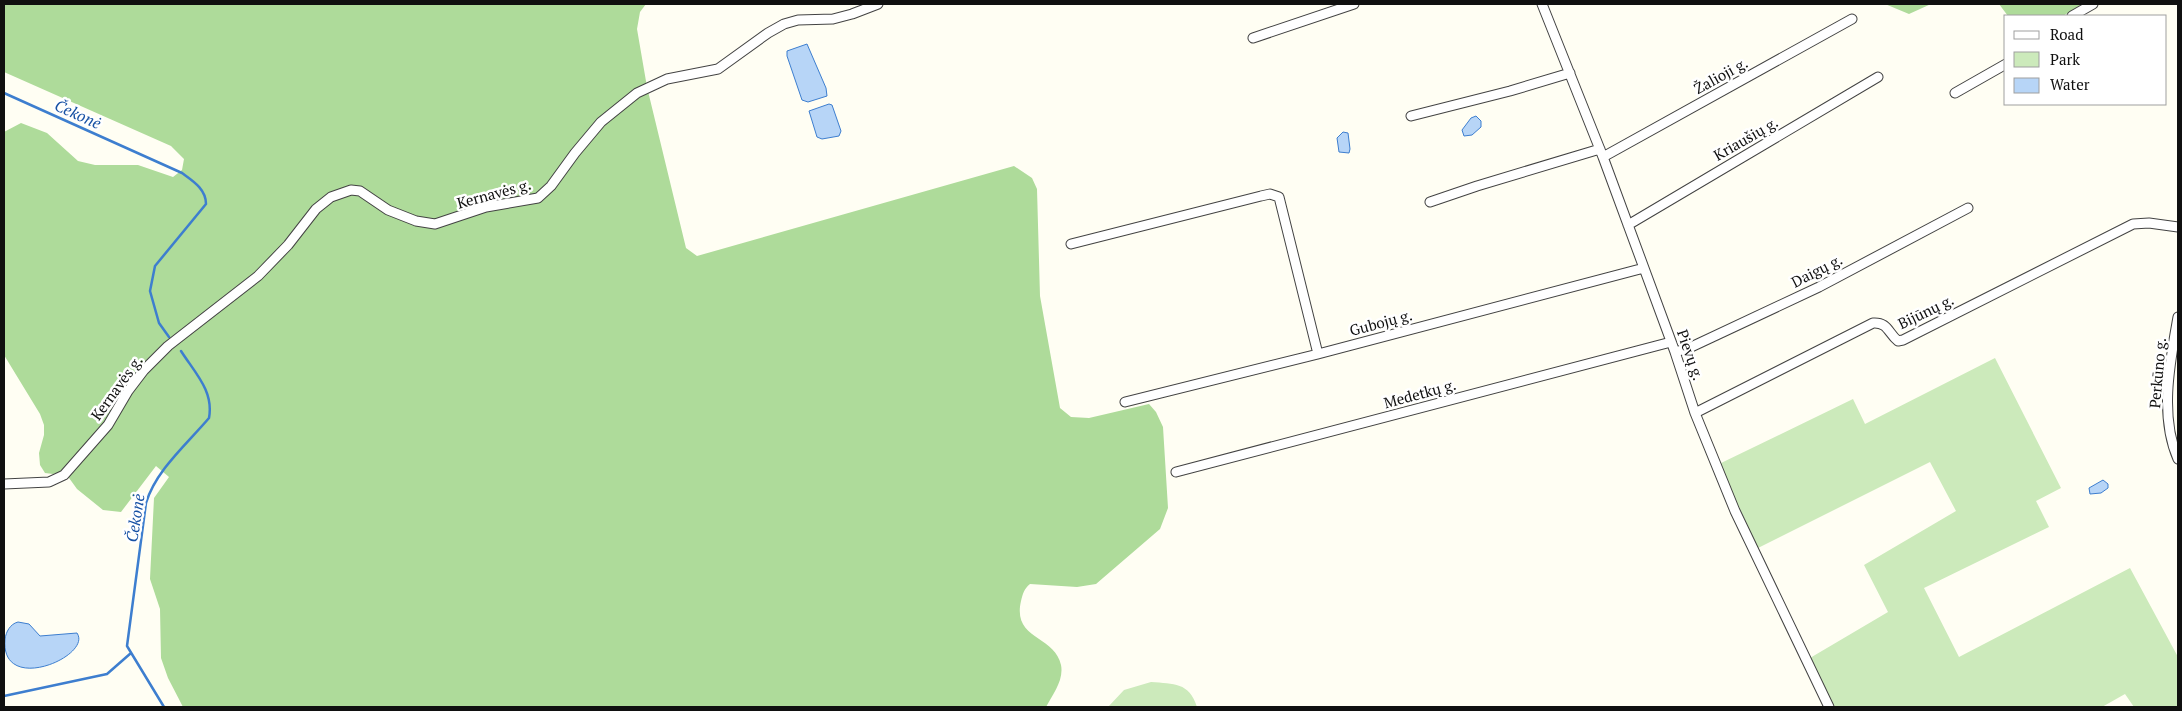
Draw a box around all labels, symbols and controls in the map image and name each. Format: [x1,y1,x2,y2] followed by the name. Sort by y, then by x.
[2004,15,2167,105] legend
[2050,24,2083,44] text: Road
[2050,49,2080,69] text: Park
[1690,52,1751,98] street label: Žalioji g.
[2050,74,2090,94] text: Water
[51,94,105,134] water label: Čekonė
[1710,112,1781,165] street label: Kriaušių g.
[455,174,533,213] street label: Kernavės g.
[1788,249,1846,291] street label: Daigų g.
[1894,289,1957,333] street label: Bijūnų g.
[1347,304,1414,340] street label: Gubojų g.
[1673,327,1709,383] street label: Pievų g.
[2144,337,2170,409] street label: Perkūno g.
[86,351,147,424] street label: Kernavės g.
[1381,374,1458,412] street label: Medetkų g.
[120,492,150,544] water label: Čekonė

